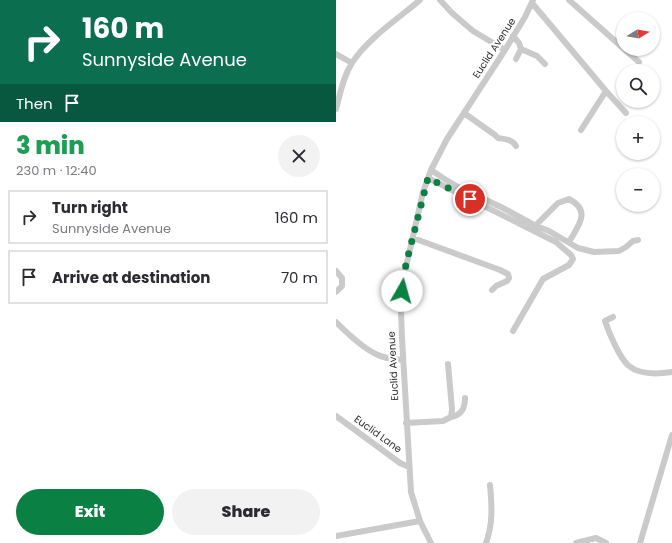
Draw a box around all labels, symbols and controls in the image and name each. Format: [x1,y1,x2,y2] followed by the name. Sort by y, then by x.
[82,9,164,48] text: 160 m
[616,12,660,56] north arrow
[616,12,660,212] map controls
[469,15,519,81] street label: Euclid Avenue
[16,16,68,68] icon: right
[82,47,247,72] text: Sunnyside Avenue
[616,64,660,108] button: search
[61,92,83,114] icon: arrive
[16,93,53,114] text: Then
[616,116,660,160] button: +
[16,129,85,162] text: 3 min
[278,135,320,177] button: close
[16,161,97,180] text: 230 m · 12:40
[616,168,660,212] button: −
[453,182,487,216] pin
[459,188,481,210] icon: arrive
[52,197,128,218] text: Turn right
[18,206,40,228] icon: right
[275,207,318,228] text: 160 m
[52,219,171,238] text: Sunnyside Avenue
[18,266,40,288] icon: arrive
[52,267,210,288] text: Arrive at destination
[281,267,318,288] text: 70 m
[381,270,423,312] position arrow
[384,331,402,401] street label: Euclid Avenue
[351,412,405,456] street label: Euclid Lane
[16,489,164,535] button: Exit
[172,489,320,535] button: Share

